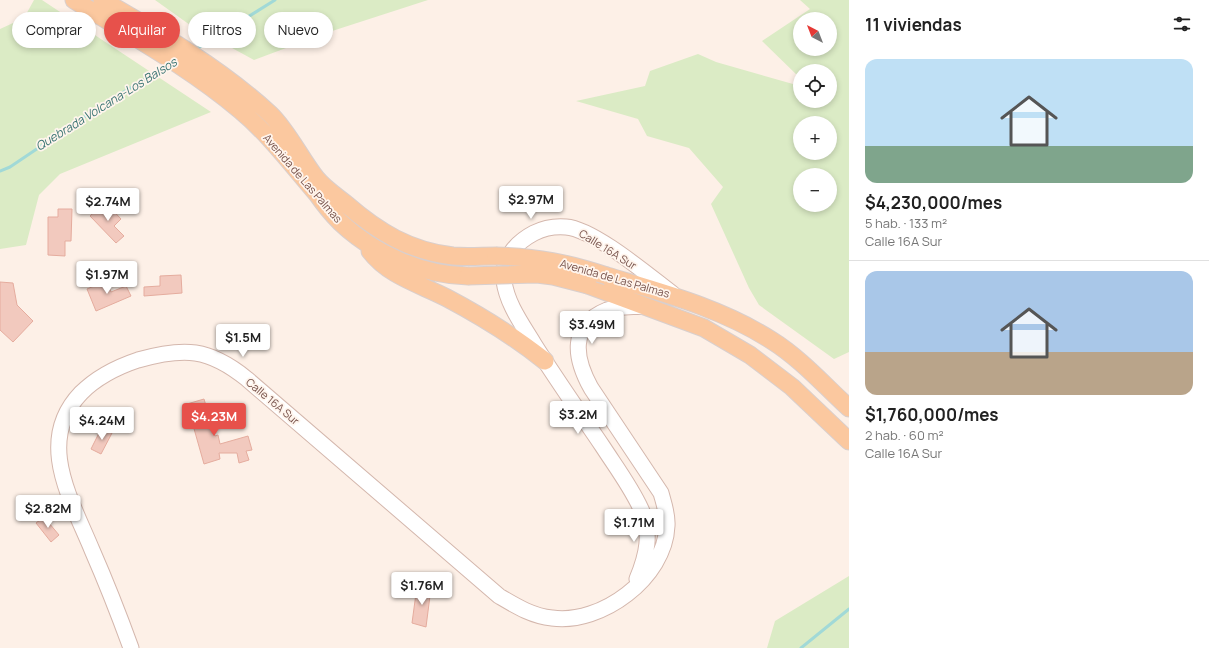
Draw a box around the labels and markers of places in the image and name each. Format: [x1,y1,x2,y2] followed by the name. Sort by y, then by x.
[498,186,564,220] pin: $2.97M
[75,188,141,222] pin: $2.74M
[74,261,140,295] pin: $1.97M
[559,311,625,345] pin: $3.49M
[215,324,271,358] pin: $1.5M
[550,401,606,435] pin: $3.2M
[181,403,247,437] pin: $4.23M
[69,407,135,441] pin: $4.24M
[15,495,81,529] pin: $2.82M
[601,509,667,543] pin: $1.71M
[389,572,455,606] pin: $1.76M

